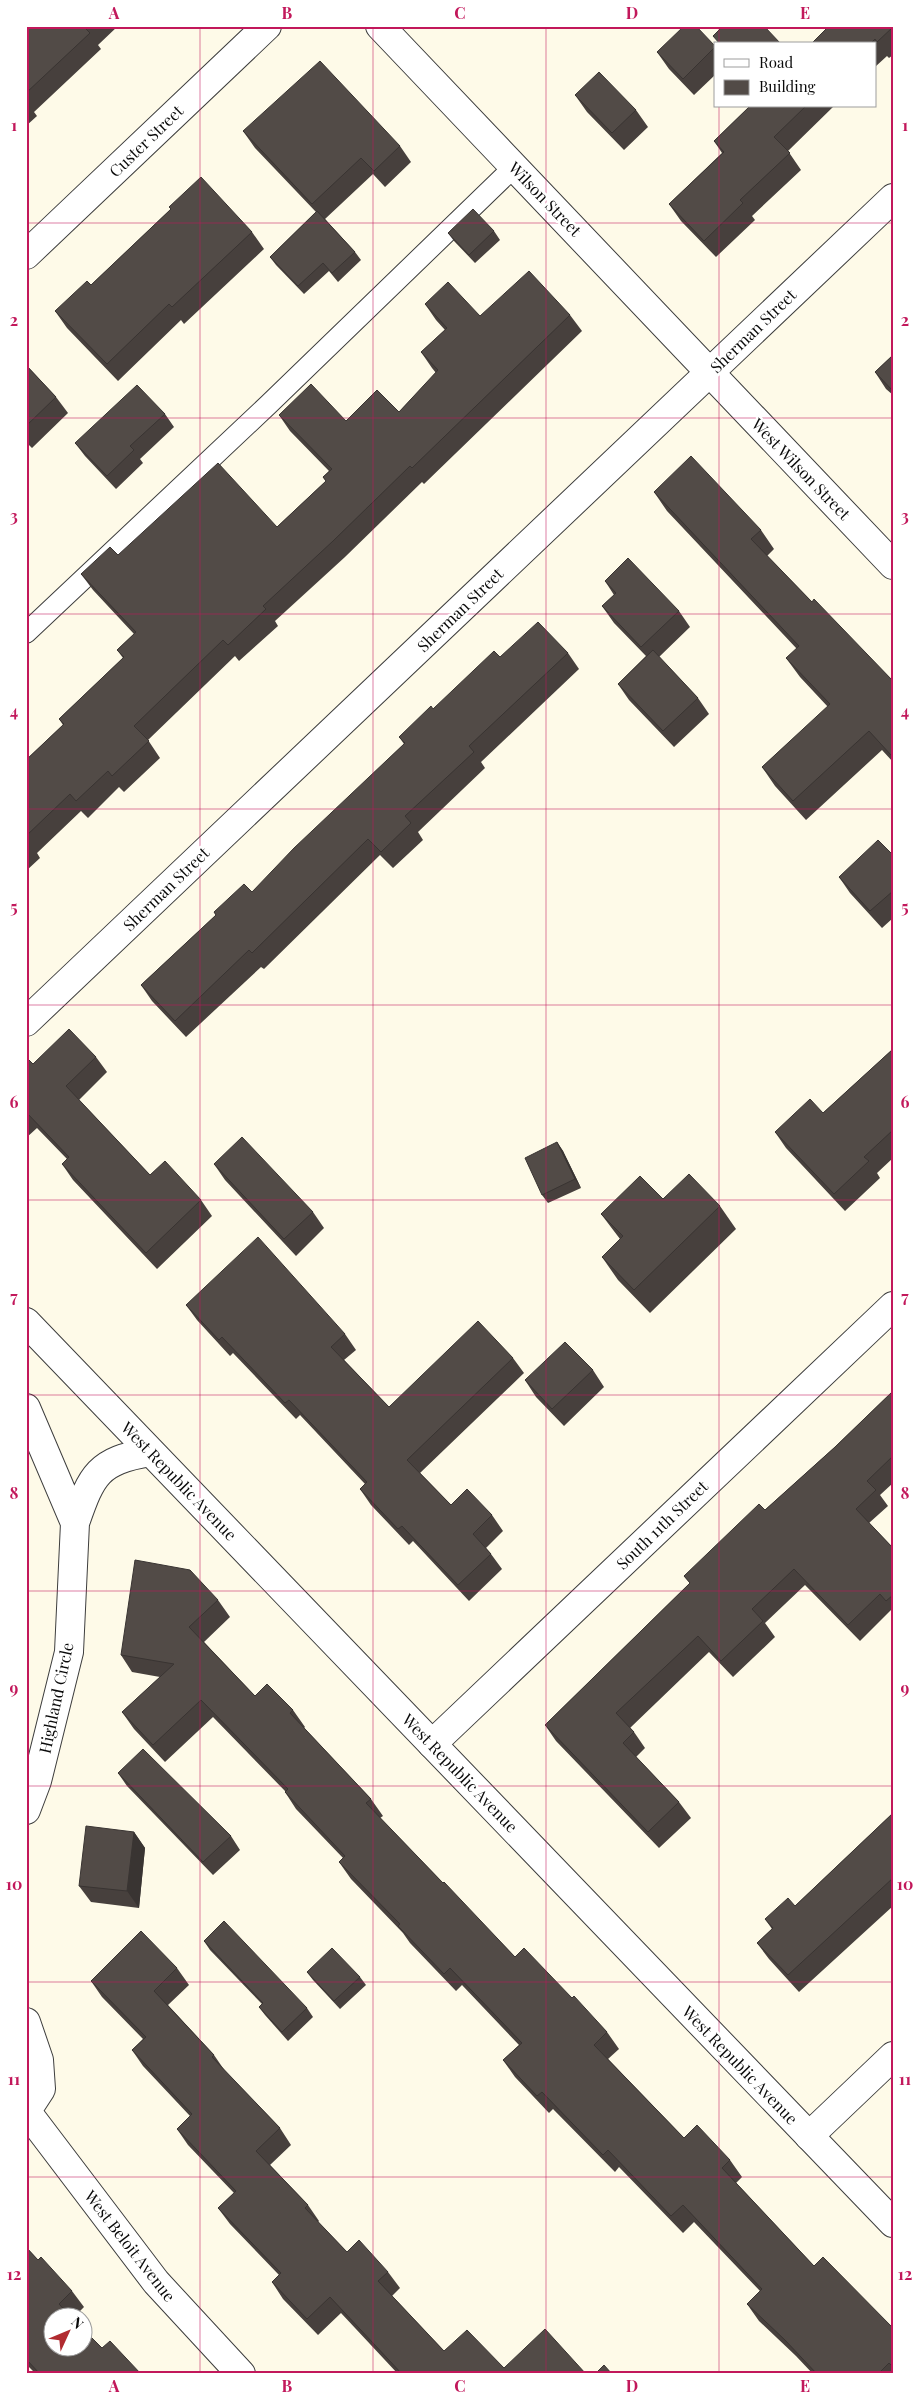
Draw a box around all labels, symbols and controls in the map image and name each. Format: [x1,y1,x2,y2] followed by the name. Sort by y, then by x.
[108,2,120,23] text: A
[282,2,293,23] text: B
[454,2,466,23] text: C
[626,2,638,23] text: D
[800,2,810,23] text: E
[714,42,876,108] legend
[759,52,793,72] text: Road
[759,76,816,96] text: Building
[104,100,187,181] street label: Custer Street
[11,114,17,135] text: 1
[902,114,908,135] text: 1
[504,156,586,241] street label: Wilson Street
[705,284,800,377] street label: Sherman Street
[10,309,18,330] text: 2
[901,309,909,330] text: 2
[747,413,855,524] street label: West Wilson Street
[10,505,18,526] text: 3
[901,505,909,526] text: 3
[412,563,507,656] street label: Sherman Street
[10,700,18,721] text: 4
[901,700,909,721] text: 4
[118,842,213,935] street label: Sherman Street
[10,896,18,917] text: 5
[901,896,909,917] text: 5
[10,1091,19,1112] text: 6
[901,1091,910,1112] text: 6
[10,1286,18,1307] text: 7
[901,1286,909,1307] text: 7
[117,1416,242,1544] street label: West Republic Avenue
[611,1475,712,1574] street label: South 11th Street
[10,1482,19,1503] text: 8
[901,1482,910,1503] text: 8
[34,1641,78,1755] street label: Highland Circle
[10,1677,19,1698] text: 9
[901,1677,910,1698] text: 9
[398,1708,523,1836] street label: West Republic Avenue
[6,1873,22,1894] text: 10
[897,1873,913,1894] text: 10
[678,2000,803,2128] street label: West Republic Avenue
[8,2068,20,2089] text: 11
[899,2068,911,2089] text: 11
[80,2185,180,2306] street label: West Beloit Avenue
[7,2263,21,2284] text: 12
[898,2263,912,2284] text: 12
[42,2308,92,2358] north arrow
[67,2312,88,2333] text: N
[108,2375,120,2396] text: A
[282,2375,293,2396] text: B
[454,2375,466,2396] text: C
[626,2375,638,2396] text: D
[800,2375,810,2396] text: E

